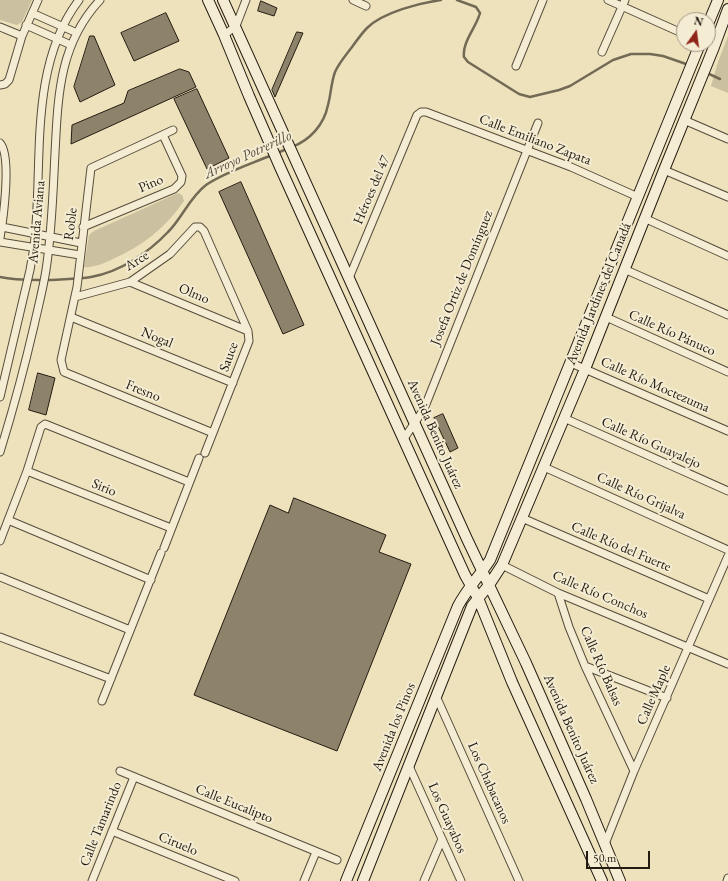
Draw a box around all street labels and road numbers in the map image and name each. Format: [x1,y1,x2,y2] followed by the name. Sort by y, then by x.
[477,111,593,169] street label: Calle Emiliano Zapata
[350,153,394,227] street label: Héroes del 47
[136,171,166,197] street label: Pino
[25,180,49,264] street label: Avenida Aviana
[61,207,81,241] street label: Roble
[427,208,497,348] street label: Josefa Ortiz de Domínguez
[563,220,635,368] street label: Avenida Jardines del Canadá
[122,247,152,275] street label: Arce
[176,280,212,308] street label: Olmo
[626,306,718,360] street label: Calle Río Pánuco
[139,324,175,352] street label: Nogal
[216,340,242,374] street label: Sauce
[598,353,712,417] street label: Calle Río Moctezuma
[123,376,163,406] street label: Fresno
[403,377,467,491] street label: Avenida Benito Juárez
[599,414,703,472] street label: Calle Río Guayalejo
[594,469,688,523] street label: Calle Río Grijalva
[89,476,119,500] street label: Sirio
[569,518,673,576] street label: Calle Río del Fuerte
[550,567,650,623] street label: Calle Río Conchos
[576,624,626,708] street label: Calle Río Balsas
[633,662,675,728] street label: Calle Maple
[539,672,603,786] street label: Avenida Benito Juárez
[369,680,419,774] street label: Avenida los Pinos
[464,740,514,826] street label: Los Chabacanos
[76,779,126,869] street label: Calle Tamarindo
[424,780,470,856] street label: Los Guayabos
[193,781,275,827] street label: Calle Eucalipto
[156,828,200,860] street label: Ciruelo

